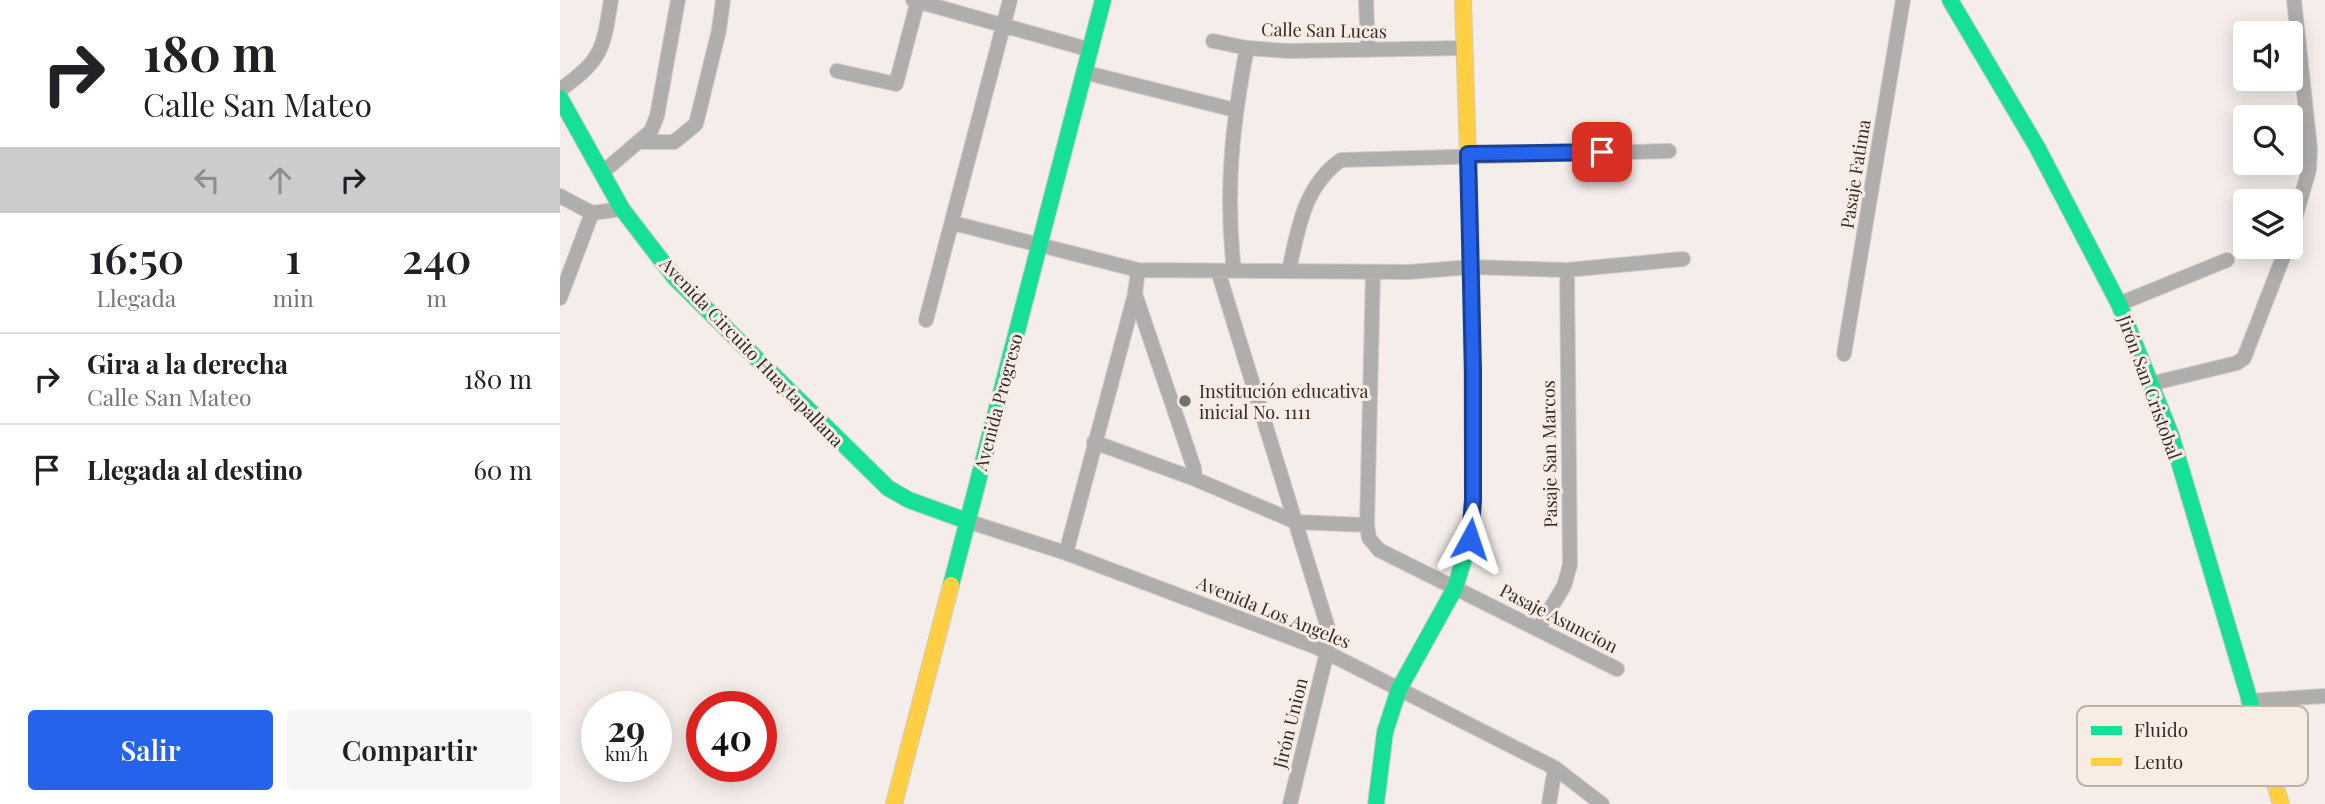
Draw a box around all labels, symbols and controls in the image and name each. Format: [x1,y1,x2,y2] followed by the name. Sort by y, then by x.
[1261,17,1387,43] street label: Calle San Lucas
[143,19,277,84] text: 180 m
[2233,21,2303,259] map controls
[2233,21,2303,91] button: sound
[28,28,119,119] icon: right
[143,82,372,125] text: Calle San Mateo
[2233,105,2303,175] button: search
[1835,118,1875,230] street label: Pasaje Fatima
[1572,122,1632,182] pin
[1583,133,1621,171] icon: arrive
[188,161,226,199] icon: left
[261,161,299,199] icon: ahead
[334,161,372,199] icon: right
[2233,189,2303,259] button: layers
[88,229,184,285] text: 16:50
[285,229,301,285] text: 1
[402,229,472,285] text: 240
[654,251,849,452] street label: Avenida Circuito Huaytapallana
[97,282,176,313] text: Llegada
[273,282,314,313] text: min
[427,282,447,313] text: m
[2112,311,2187,462] street label: Jirón San Cristobal
[968,331,1028,474] street label: Avenida Progreso
[87,346,288,381] text: Gira a la derecha
[28,360,66,398] icon: right
[464,361,532,396] text: 180 m
[1199,379,1369,424] place label: Institución educativa inicial No. 1111
[1536,380,1562,528] street label: Pasaje San Marcos
[87,381,252,412] text: Calle San Mateo
[1177,393,1193,409] marker: Institución educativa inicial No. 1111
[28,451,66,489] icon: arrive
[87,452,303,487] text: Llegada al destino
[473,452,532,487] text: 60 m
[1433,502,1507,576] position arrow
[1193,570,1354,654] street label: Avenida Los Angeles
[1496,578,1622,658] street label: Pasaje Asuncion
[1267,675,1313,772] street label: Jirón Union
[686,691,777,782] speed limit sign: 40
[608,704,645,751] text: 29
[2077,706,2308,786] legend
[28,710,273,790] button: Salir
[287,710,532,790] button: Compartir
[2134,716,2188,742] text: Fluido
[605,742,648,766] text: km/h
[2134,748,2183,774] text: Lento

